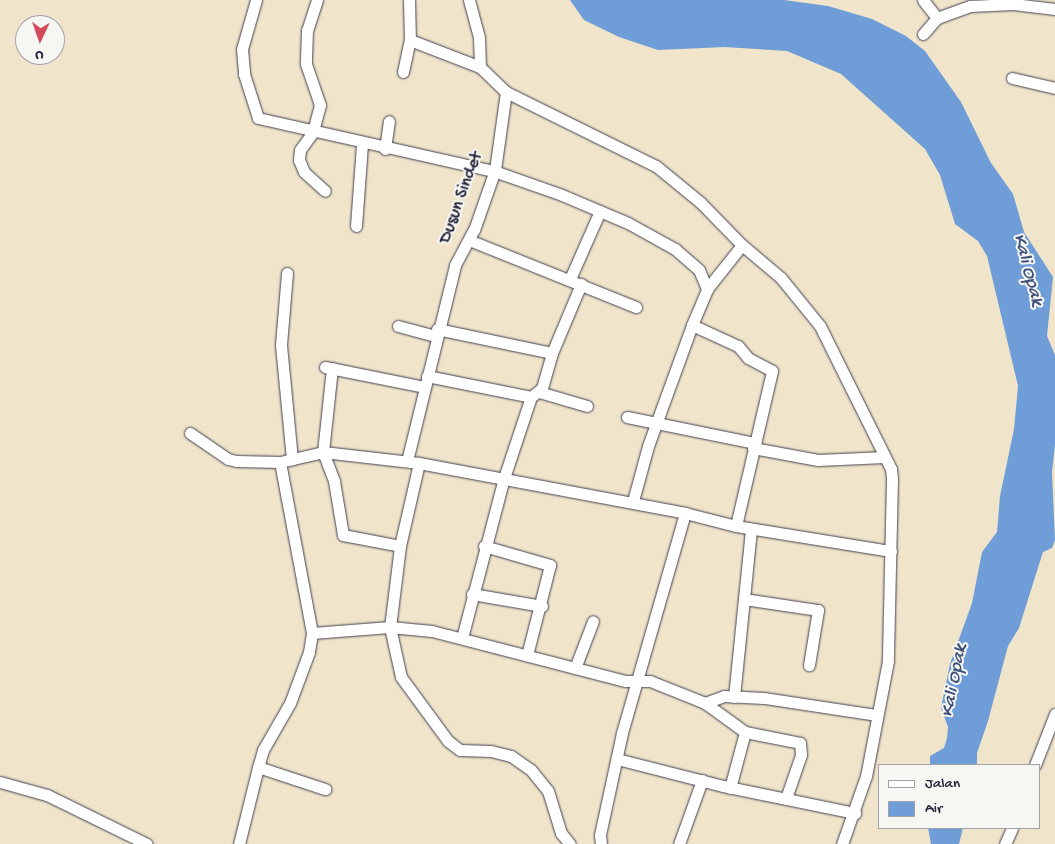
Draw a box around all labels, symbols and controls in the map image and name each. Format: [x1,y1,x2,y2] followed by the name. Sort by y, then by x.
[15,15,65,65] north arrow
[35,46,44,63] text: U
[435,149,489,247] street label: Dusun Sindet
[1006,231,1048,309] water label: Kali Opak
[937,643,973,719] water label: Kali Opak
[878,764,1040,829] legend
[925,775,960,793] text: Jalan
[925,800,942,818] text: Air

